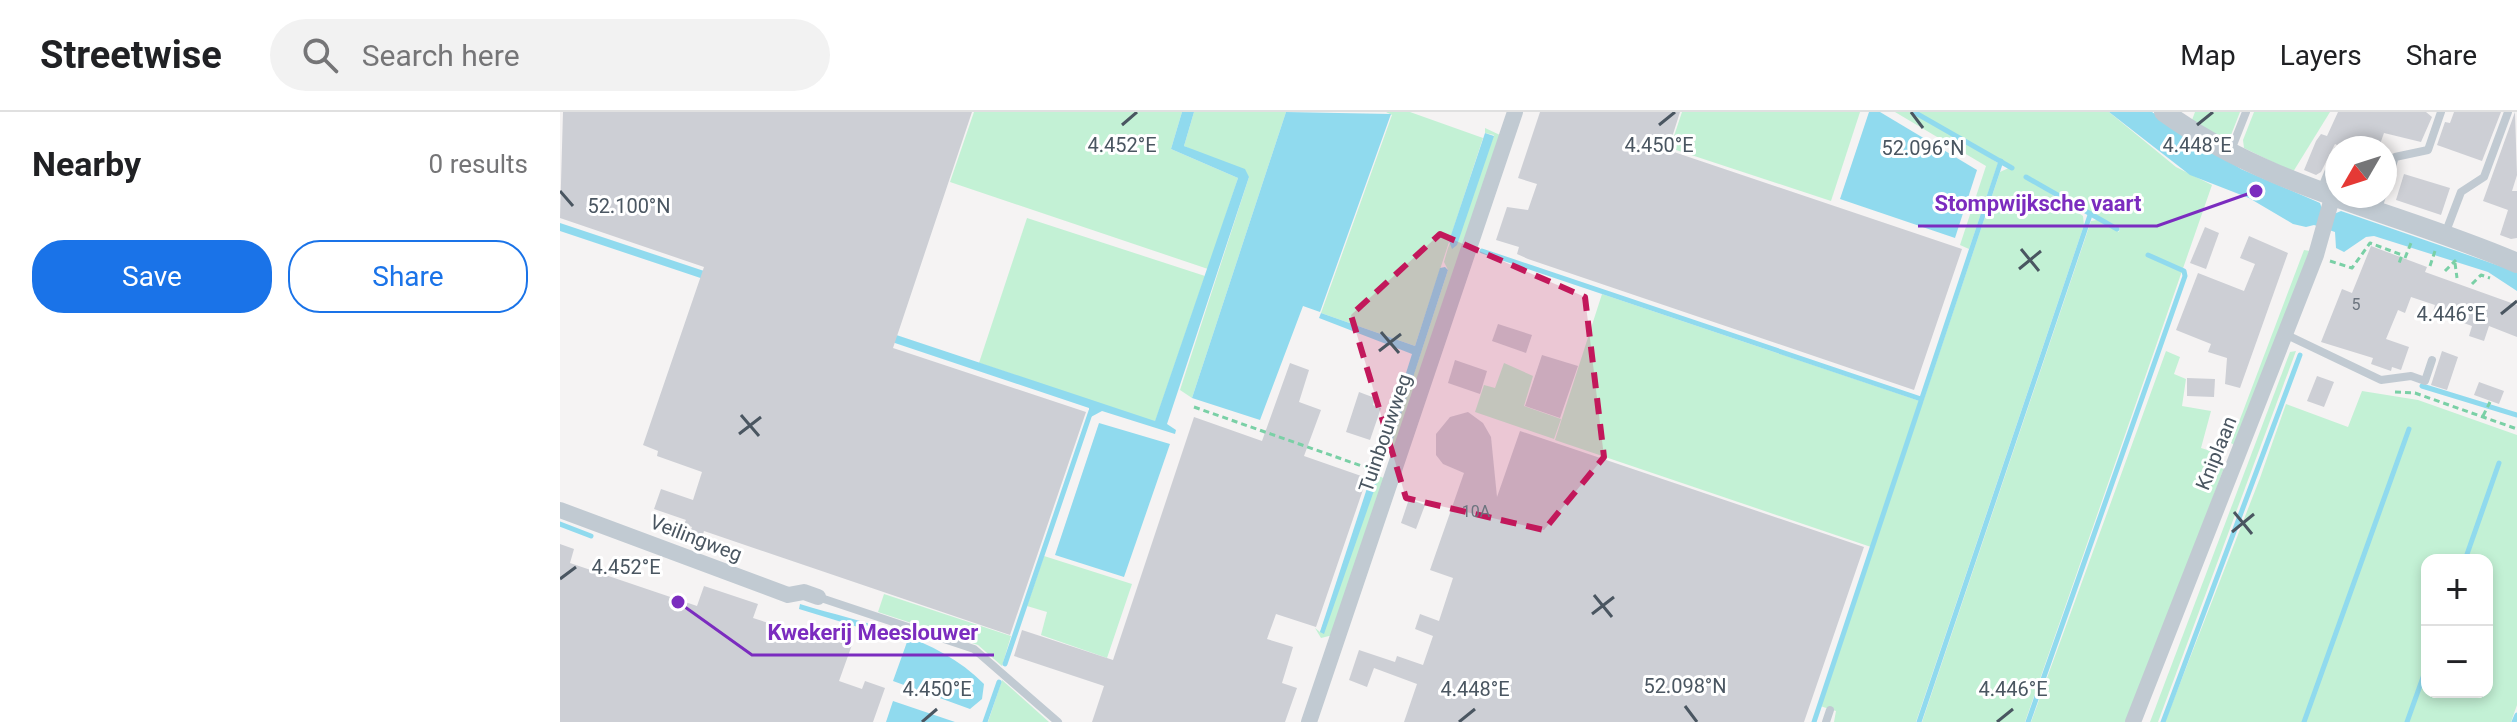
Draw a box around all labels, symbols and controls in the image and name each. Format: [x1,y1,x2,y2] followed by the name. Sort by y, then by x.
[270,19,830,91] search box
[40,33,222,77] text: Streetwise
[298,33,342,77] icon: search
[362,38,520,73] text: Search here
[2180,39,2236,72] text: Map
[2280,39,2362,72] text: Layers
[2406,39,2477,72] text: Share
[1087,133,1157,157] text: 4.452°E
[1624,133,1694,157] text: 4.450°E
[2162,133,2232,157] text: 4.448°E
[1881,136,1965,160] text: 52.096°N
[2325,136,2397,208] north arrow
[32,144,141,184] text: Nearby
[429,149,528,179] text: 0 results
[1918,180,2157,226] callout: Stompwijksche vaart
[1934,191,2142,216] text: Stompwijksche vaart
[587,194,671,218] text: 52.100°N
[32,240,272,313] button: Save
[288,240,528,313] button: Share
[2352,295,2361,314] house number: 5
[2416,302,2486,326] text: 4.446°E
[1354,371,1416,495] street label: Tuinbouwweg
[2190,413,2242,493] street label: Kniplaan
[1462,502,1491,521] house number: 10A
[647,509,745,567] street label: Veilingweg
[2421,554,2493,698] map controls
[2421,554,2493,626] button: +
[591,555,661,579] text: 4.452°E
[752,609,994,655] callout: Kwekerij Meeslouwer
[768,620,978,645] text: Kwekerij Meeslouwer
[2421,626,2493,698] button: −
[1643,674,1727,698] text: 52.098°N
[902,677,972,701] text: 4.450°E
[1440,677,1510,701] text: 4.448°E
[1978,677,2048,701] text: 4.446°E

